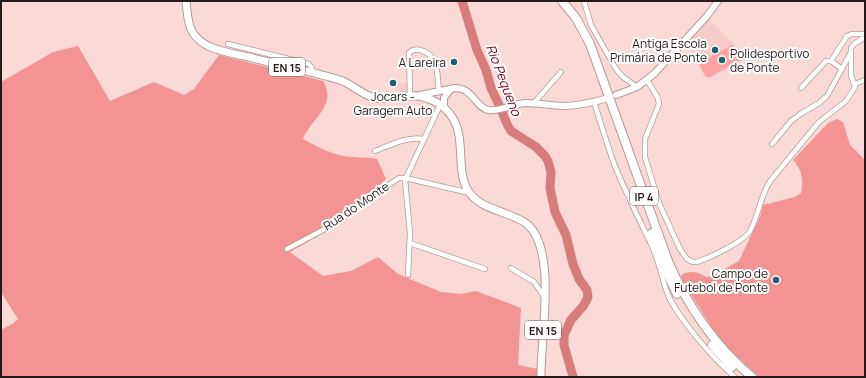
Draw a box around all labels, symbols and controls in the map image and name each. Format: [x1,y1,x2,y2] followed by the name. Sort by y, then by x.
[610,35,707,66] place label: Antiga Escola Primária de Ponte
[482,42,526,120] water label: Rio Pequeno
[710,45,720,55] marker: Antiga Escola Primária de Ponte
[730,45,809,76] place label: Polidesportivo de Ponte
[398,54,446,71] place label: A Lareira
[717,55,727,65] marker: Polidesportivo de Ponte
[449,57,459,67] marker: A Lareira
[269,58,305,76] road number: EN 15
[388,78,398,88] marker: Jocars - Garagem Auto
[354,88,432,119] place label: Jocars - Garagem Auto
[320,178,392,234] street label: Rua do Monte
[630,187,658,205] road number: IP 4
[674,265,768,296] place label: Campo de Futebol de Ponte
[771,275,781,285] marker: Campo de Futebol de Ponte
[525,321,561,339] road number: EN 15

